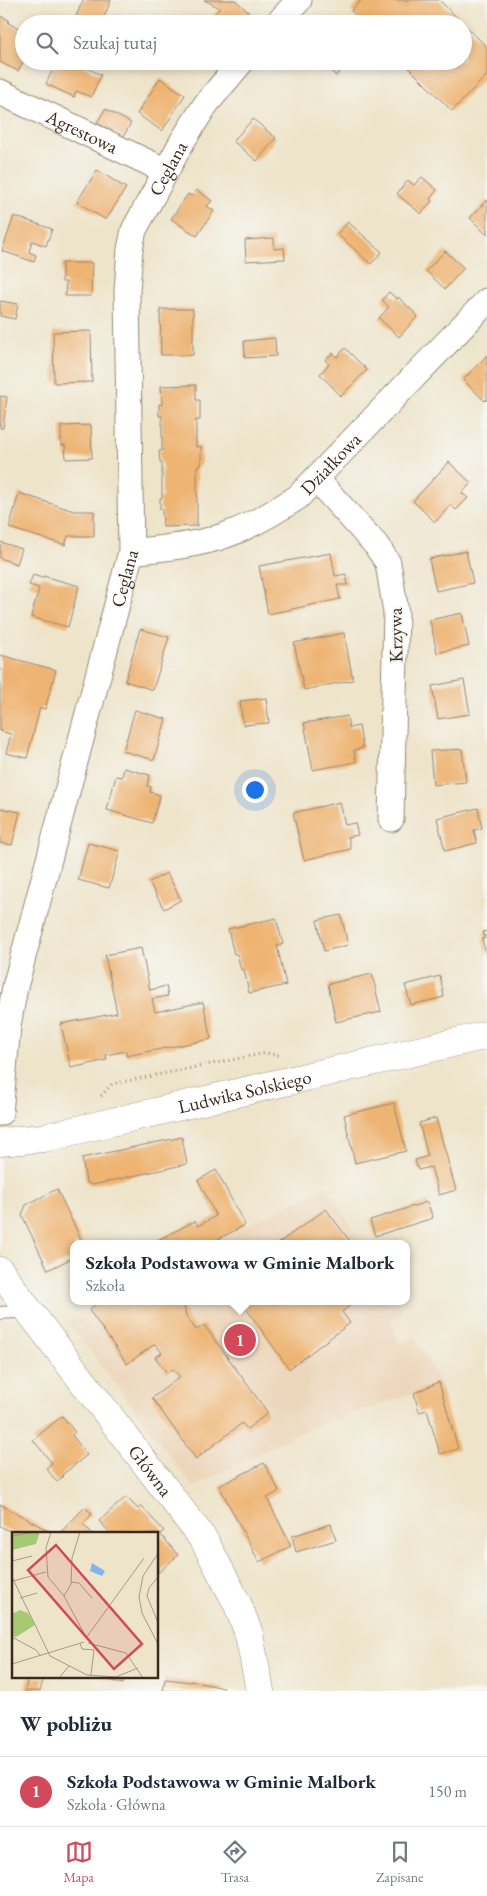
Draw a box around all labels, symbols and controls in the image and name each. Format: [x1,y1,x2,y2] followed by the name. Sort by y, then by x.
[15,15,472,70] search box
[33,29,61,57] icon: search
[73,30,157,55] text: Szukaj tutaj
[41,103,122,160] street label: Agrestowa
[143,136,193,200] street label: Ceglana
[295,427,367,500] street label: Działkowa
[105,546,144,610] street label: Ceglana
[383,607,408,663] street label: Krzywa
[242,777,268,803] your location
[175,1064,314,1119] street label: Ludwika Solskiego
[70,1240,410,1305] popup
[86,1250,394,1275] text: Szkoła Podstawowa w Gminie Malbork
[86,1275,125,1296] text: Szkoła
[224,1321,256,1359] pin: 1
[123,1440,178,1502] street label: Główna
[12,1532,159,1678] inset map
[20,1710,112,1737] text: W pobliżu
[67,1769,376,1794] text: Szkoła Podstawowa w Gminie Malbork
[32,1781,40,1802] text: 1
[428,1781,467,1802] text: 150 m
[67,1794,166,1815] text: Szkoła · Główna
[63,1838,94,1886] tab: Mapa
[221,1838,249,1886] tab: Trasa
[376,1838,424,1886] tab: Zapisane

